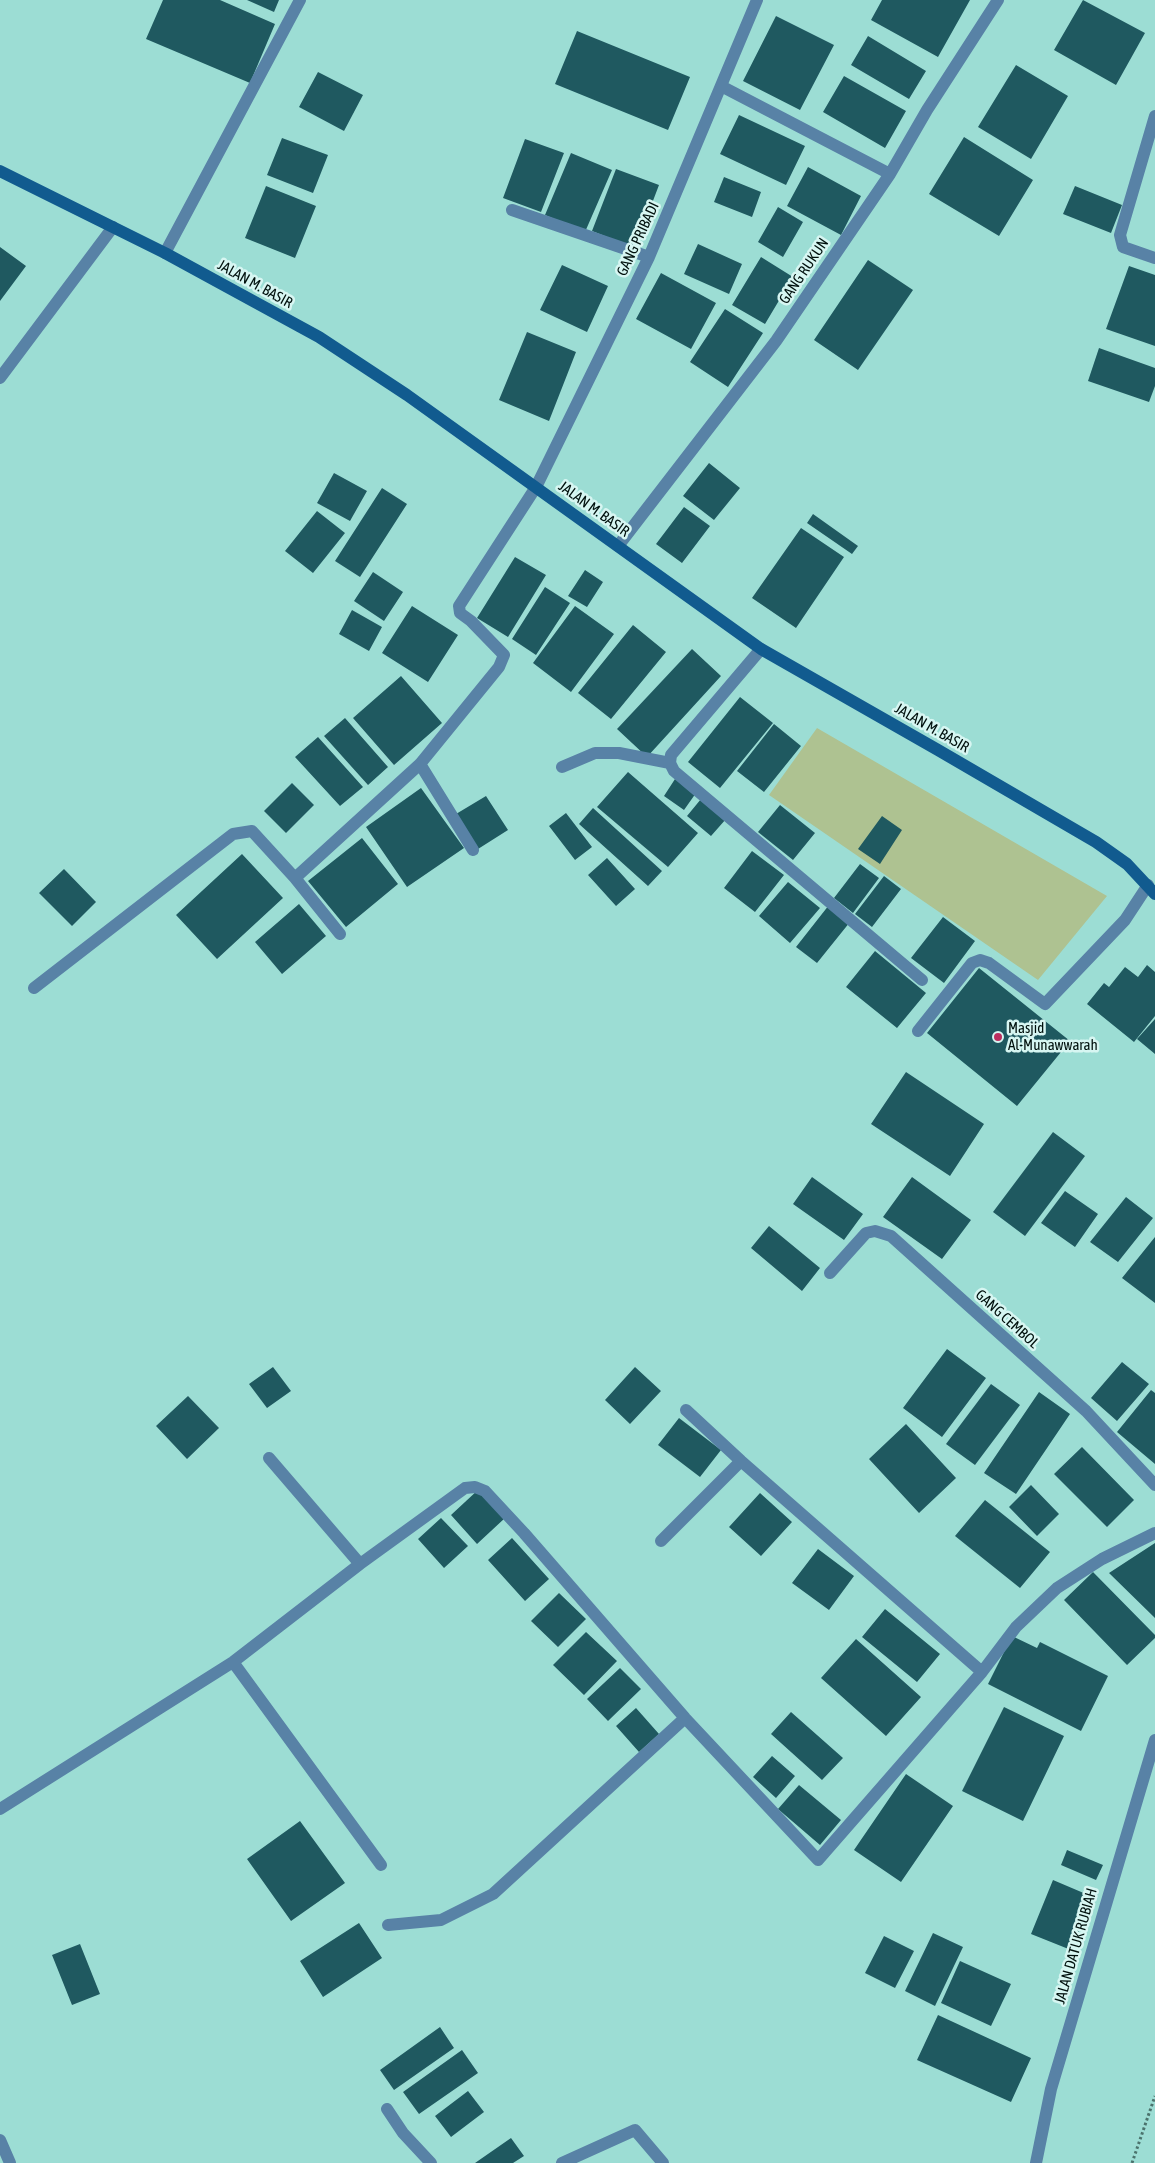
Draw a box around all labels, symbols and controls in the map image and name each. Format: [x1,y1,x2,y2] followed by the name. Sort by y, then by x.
[613,199,663,279] street label: GANG PRIBADI
[775,235,833,307] street label: GANG RUKUN
[214,256,296,312] street label: JALAN M. BASIR
[555,477,633,541] street label: JALAN M. BASIR
[892,699,972,757] street label: JALAN M. BASIR
[1008,1019,1098,1054] place label: Masjid Al-Munawwarah
[992,1031,1004,1043] marker: Masjid Al-Munawwarah
[972,1286,1042,1352] street label: GANG CEMBOL
[1051,1886,1101,2006] street label: JALAN DATUK RUBIAH

